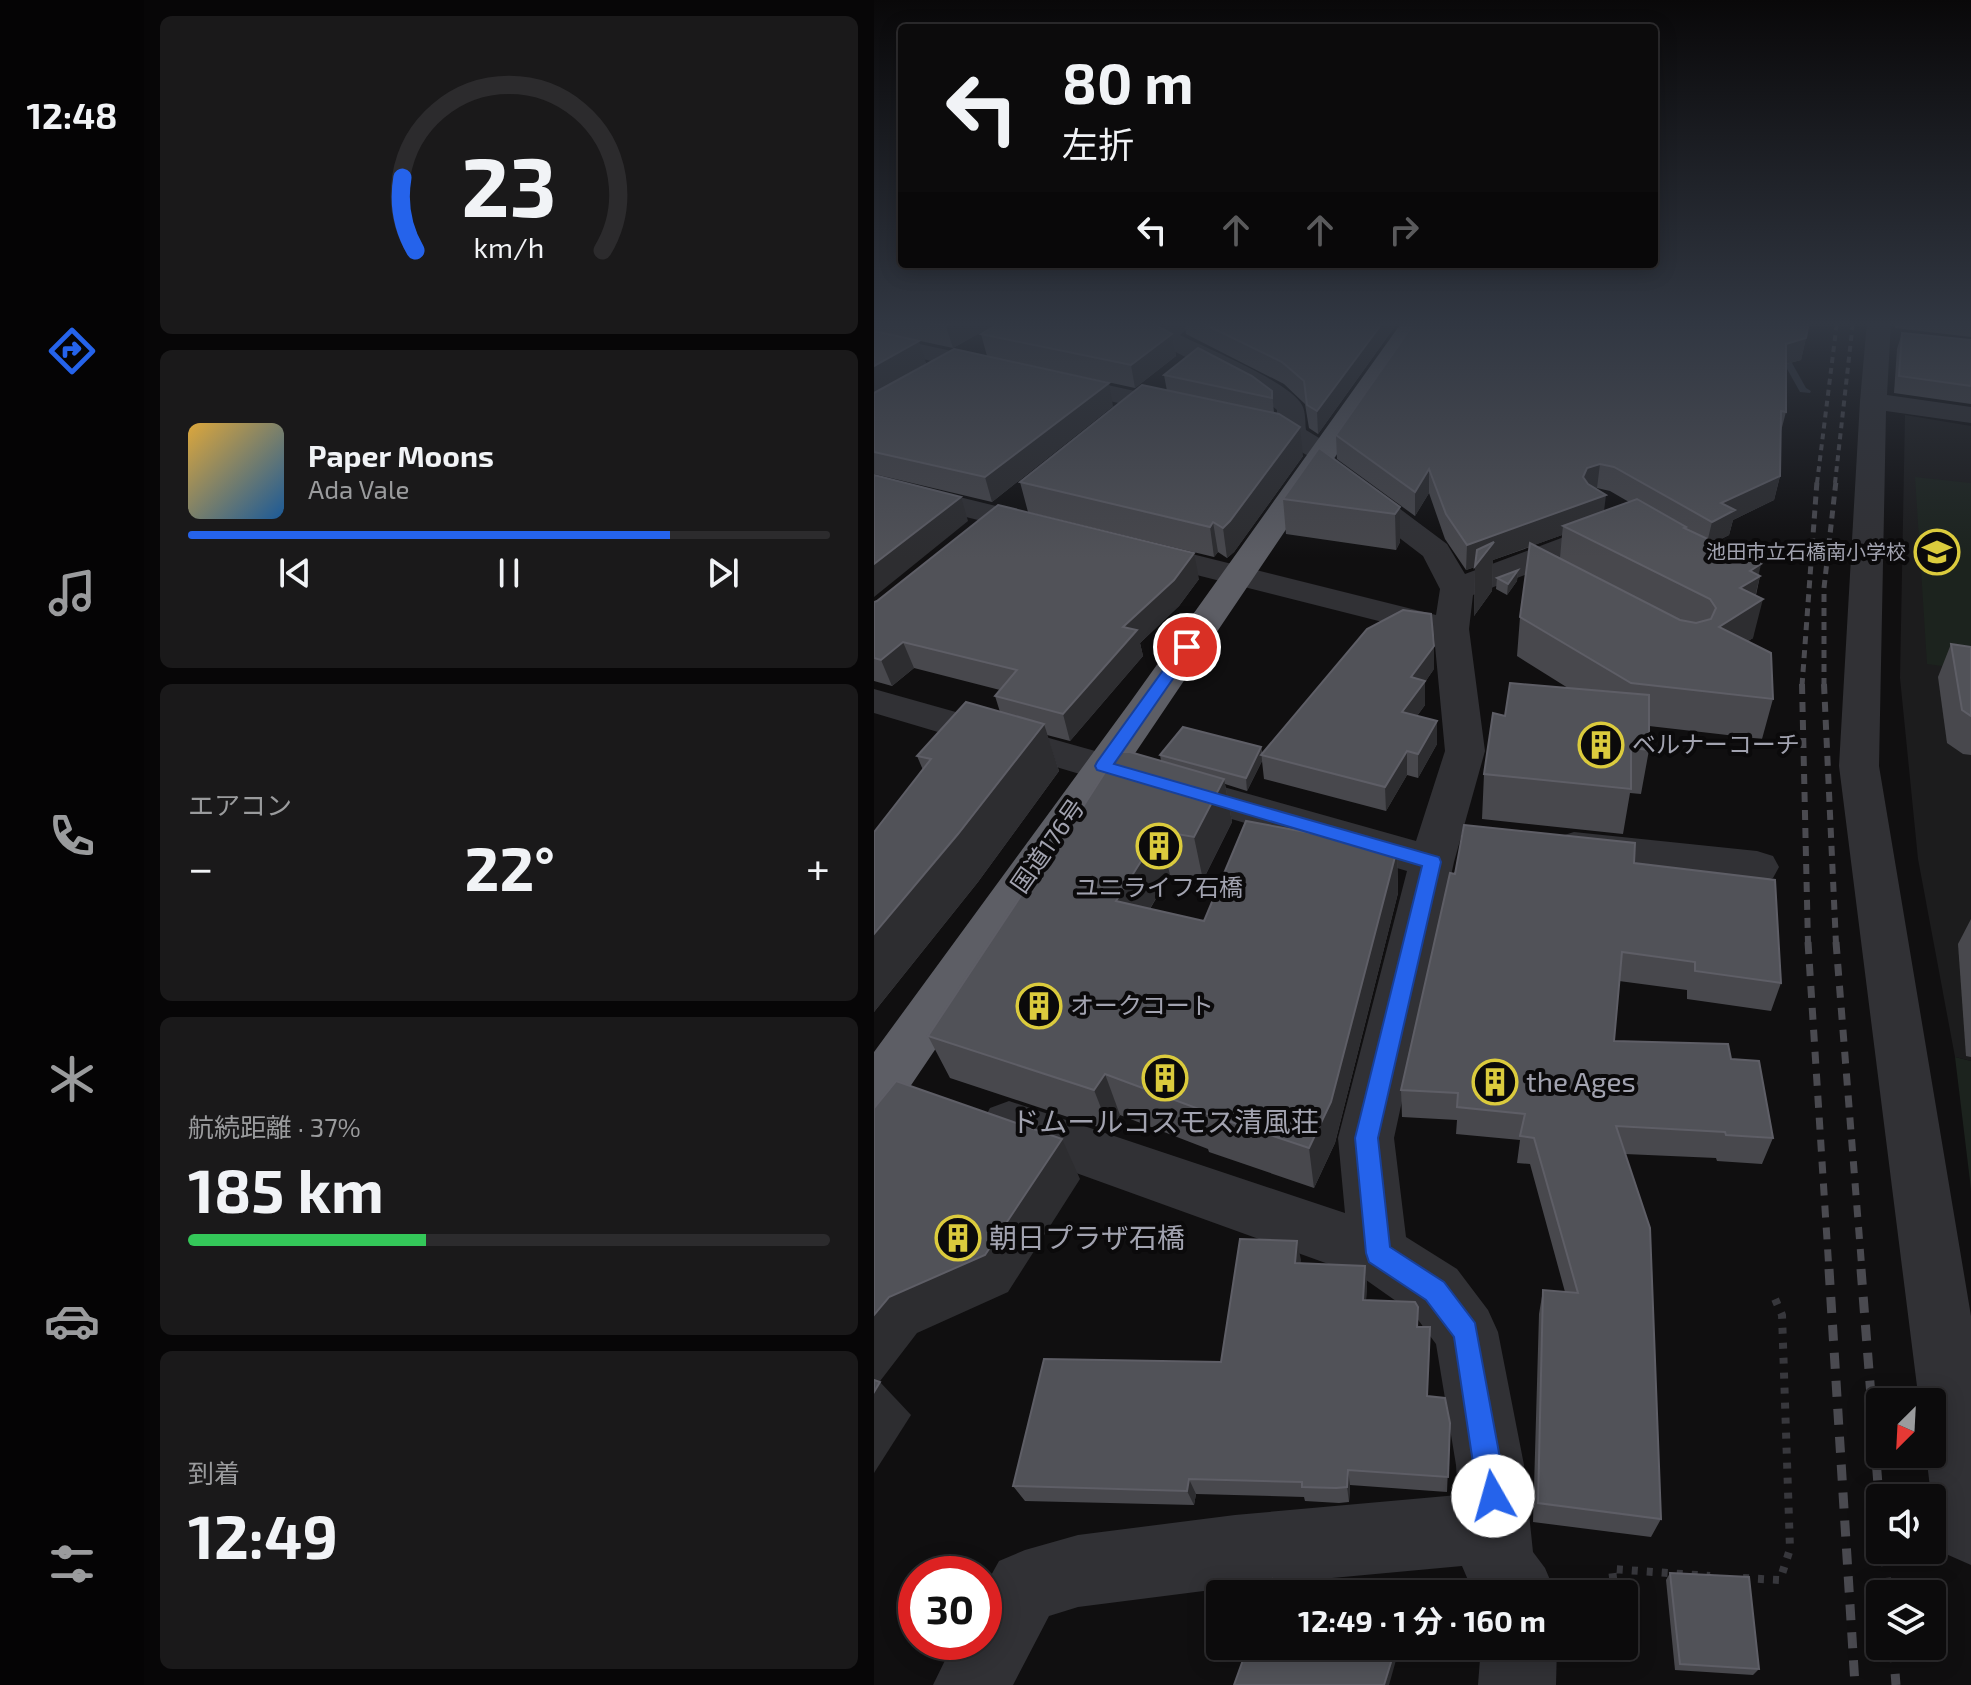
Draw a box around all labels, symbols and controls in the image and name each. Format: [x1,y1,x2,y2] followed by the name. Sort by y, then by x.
[1062,48,1194,115] text: 80 m
[930,56,1034,160] icon: left
[26,93,118,136] text: 12:48
[1062,122,1134,165] text: 左折
[461,133,557,233] text: 23
[1130,208,1174,252] icon: left
[1214,208,1258,252] icon: ahead
[1298,208,1342,252] icon: ahead
[1382,208,1426,252] icon: right
[474,229,544,264] text: km/h
[44,323,100,379] icon: directions
[308,437,494,473] text: Paper Moons
[308,473,410,504] text: Ada Vale
[1913,528,1961,576] school or university icon: 池田市立石橋南小学校
[1706,539,1906,563] place label: 池田市立石橋南小学校
[273,551,317,595] icon: previous
[487,551,531,595] icon: pause
[701,551,745,595] icon: next
[44,565,100,621] icon: music
[1153,613,1221,681] pin
[1165,625,1209,669] icon: arrive
[1577,721,1625,769] building icon: ベルナーコーチ
[1632,729,1800,758] place label: ベルナーコーチ
[188,789,292,820] text: エアコン
[1004,793,1090,898] street label: 国道176号
[44,808,100,864] icon: phone
[1135,822,1183,870] building icon: ユニライフ石橋
[465,831,555,903] text: 22°
[188,840,214,893] text: −
[806,840,830,893] text: +
[1075,872,1243,901] place label: ユニライフ石橋
[1015,982,1063,1030] building icon: オークコート
[1070,990,1214,1019] place label: オークコート
[44,1051,100,1107] icon: climate
[1141,1054,1189,1102] building icon: ドムールコスモス清風荘
[1471,1058,1519,1106] building icon: the Ages
[1526,1064,1636,1098] place label: the Ages
[1011,1104,1319,1138] place label: ドムールコスモス清風荘
[188,1111,361,1142] text: 航続距離 · 37%
[188,1153,384,1225] text: 185 km
[934,1214,982,1262] building icon: 朝日プラザ石橋
[989,1220,1185,1254] place label: 朝日プラザ石橋
[44,1293,100,1349] icon: car
[1866,1388,1946,1468] north arrow
[1866,1388,1946,1660] map controls
[1451,1454,1535,1538] position arrow
[188,1457,240,1488] text: 到着
[1866,1484,1946,1564] button: sound
[188,1499,338,1571] text: 12:49
[44,1536,100,1592] icon: filters
[898,1556,1002,1660] speed limit sign: 30
[1866,1580,1946,1660] button: layers
[1298,1602,1546,1638] text: 12:49 · 1 分 · 160 m

